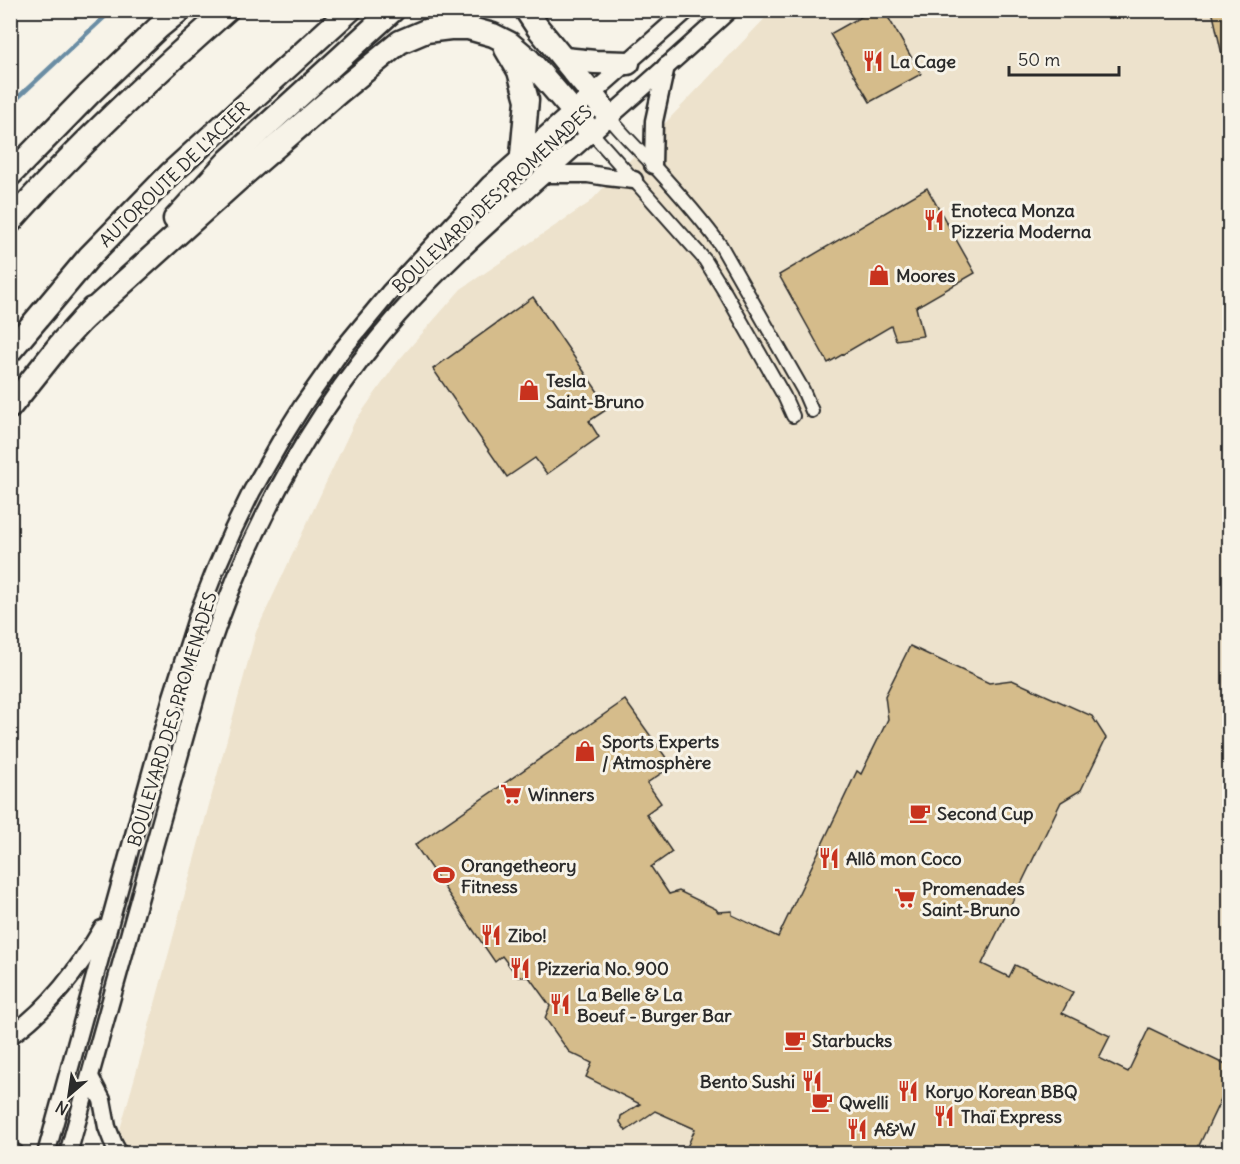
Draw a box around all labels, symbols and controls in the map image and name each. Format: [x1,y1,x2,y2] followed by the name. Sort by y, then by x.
[1009,39,1118,77] scale bar
[1018,48,1060,71] text: 50 m
[861,49,885,73] restaurant icon: La Cage
[890,50,956,73] place label: La Cage
[94,96,254,252] street label: AUTOROUTE DE L'ACIER
[387,100,597,298] street label: BOULEVARD DES PROMENADES
[951,199,1091,243] place label: Enoteca Monza Pizzeria Moderna
[922,208,946,232] restaurant icon: Enoteca Monza Pizzeria Moderna
[867,263,891,287] shop icon: Moores
[896,264,955,287] place label: Moores
[546,369,644,413] place label: Tesla Saint-Bruno
[517,378,541,402] shop icon: Tesla Saint-Bruno
[122,589,222,849] street label: BOULEVARD DES PROMENADES
[602,730,719,774] place label: Sports Experts / Atmosphère
[573,739,597,763] shop icon: Sports Experts / Atmosphère
[499,782,523,806] supermarket icon: Winners
[528,783,594,806] place label: Winners
[908,801,932,825] cafe icon: Second Cup
[937,802,1033,825] place label: Second Cup
[817,846,841,870] restaurant icon: Allô mon Coco
[846,847,962,870] place label: Allô mon Coco
[461,854,576,898] place label: Orangetheory Fitness
[432,863,456,887] sports icon: Orangetheory Fitness
[922,877,1025,921] place label: Promenades Saint-Bruno
[893,886,917,910] supermarket icon: Promenades Saint-Bruno
[479,923,503,947] restaurant icon: Zibo!
[508,924,547,947] place label: Zibo!
[508,956,532,980] restaurant icon: Pizzeria No. 900
[537,957,669,980] place label: Pizzeria No. 900
[577,983,732,1027] place label: La Belle & La Boeuf - Burger Bar
[548,992,572,1016] restaurant icon: La Belle & La Boeuf - Burger Bar
[783,1028,807,1052] cafe icon: Starbucks
[812,1029,892,1052] place label: Starbucks
[39,1065,99,1125] north arrow
[800,1069,824,1093] restaurant icon: Bento Sushi
[700,1070,795,1093] place label: Bento Sushi
[896,1079,920,1103] restaurant icon: Koryo Korean BBQ
[925,1080,1078,1103] place label: Koryo Korean BBQ
[810,1090,834,1114] cafe icon: Qwelli
[839,1091,889,1114] place label: Qwelli
[52,1097,71,1120] text: N
[932,1104,956,1128] restaurant icon: Thaï Express
[961,1105,1062,1128] place label: Thaï Express
[845,1117,869,1141] restaurant icon: A&W
[874,1118,916,1141] place label: A&W

